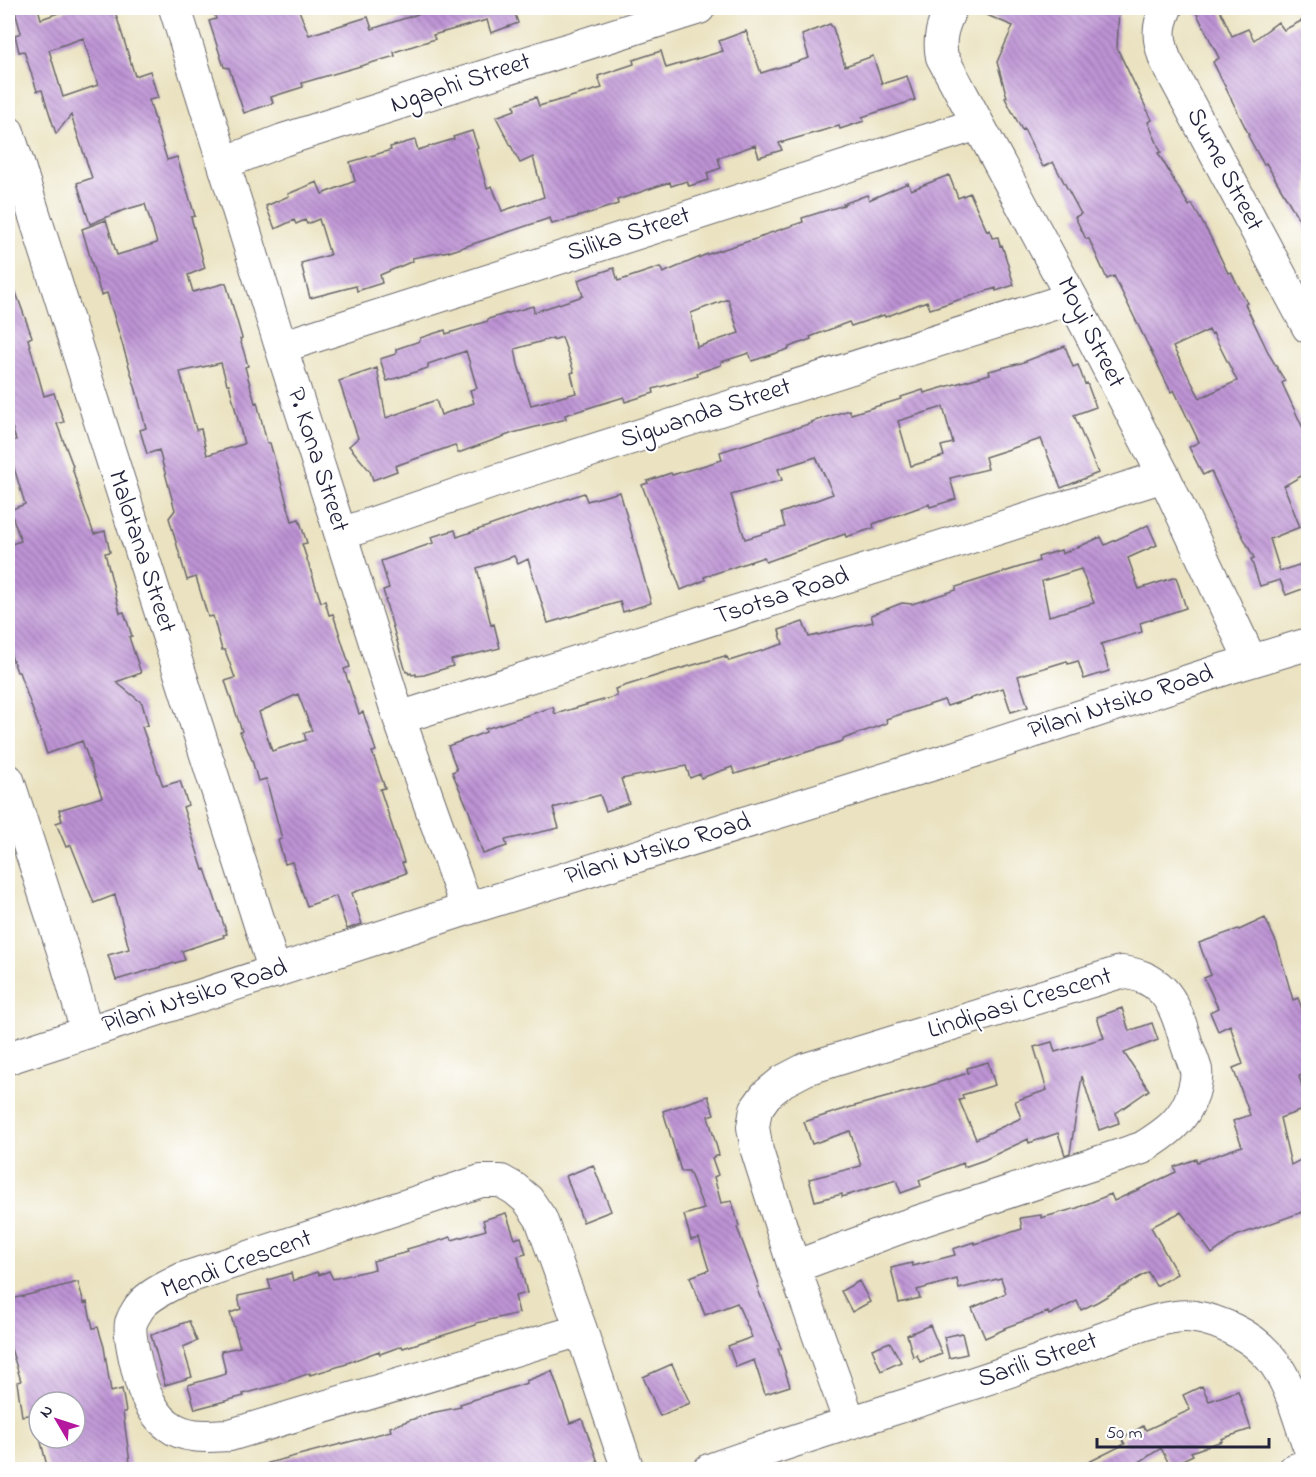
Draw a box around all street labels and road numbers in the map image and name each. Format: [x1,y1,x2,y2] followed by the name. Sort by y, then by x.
[386,43,536,125] street label: Ngaphi Street
[1175,101,1273,239] street label: Sume Street
[562,197,696,273] street label: Silika Street
[1046,271,1134,396] street label: Moyi Street
[616,368,797,460] street label: Sigwanda Street
[276,383,358,538] street label: P. Kona Street
[97,466,185,639] street label: Malotana Street
[710,557,855,637] street label: Tsotsa Road
[1023,655,1219,751] street label: Pilani Ntsiko Road
[560,804,756,896] street label: Pilani Ntsiko Road
[97,949,293,1045] street label: Pilani Ntsiko Road
[923,958,1117,1050] street label: Lindipasi Crescent
[156,1220,318,1310] street label: Mendi Crescent
[973,1323,1103,1399] street label: Sarili Street

